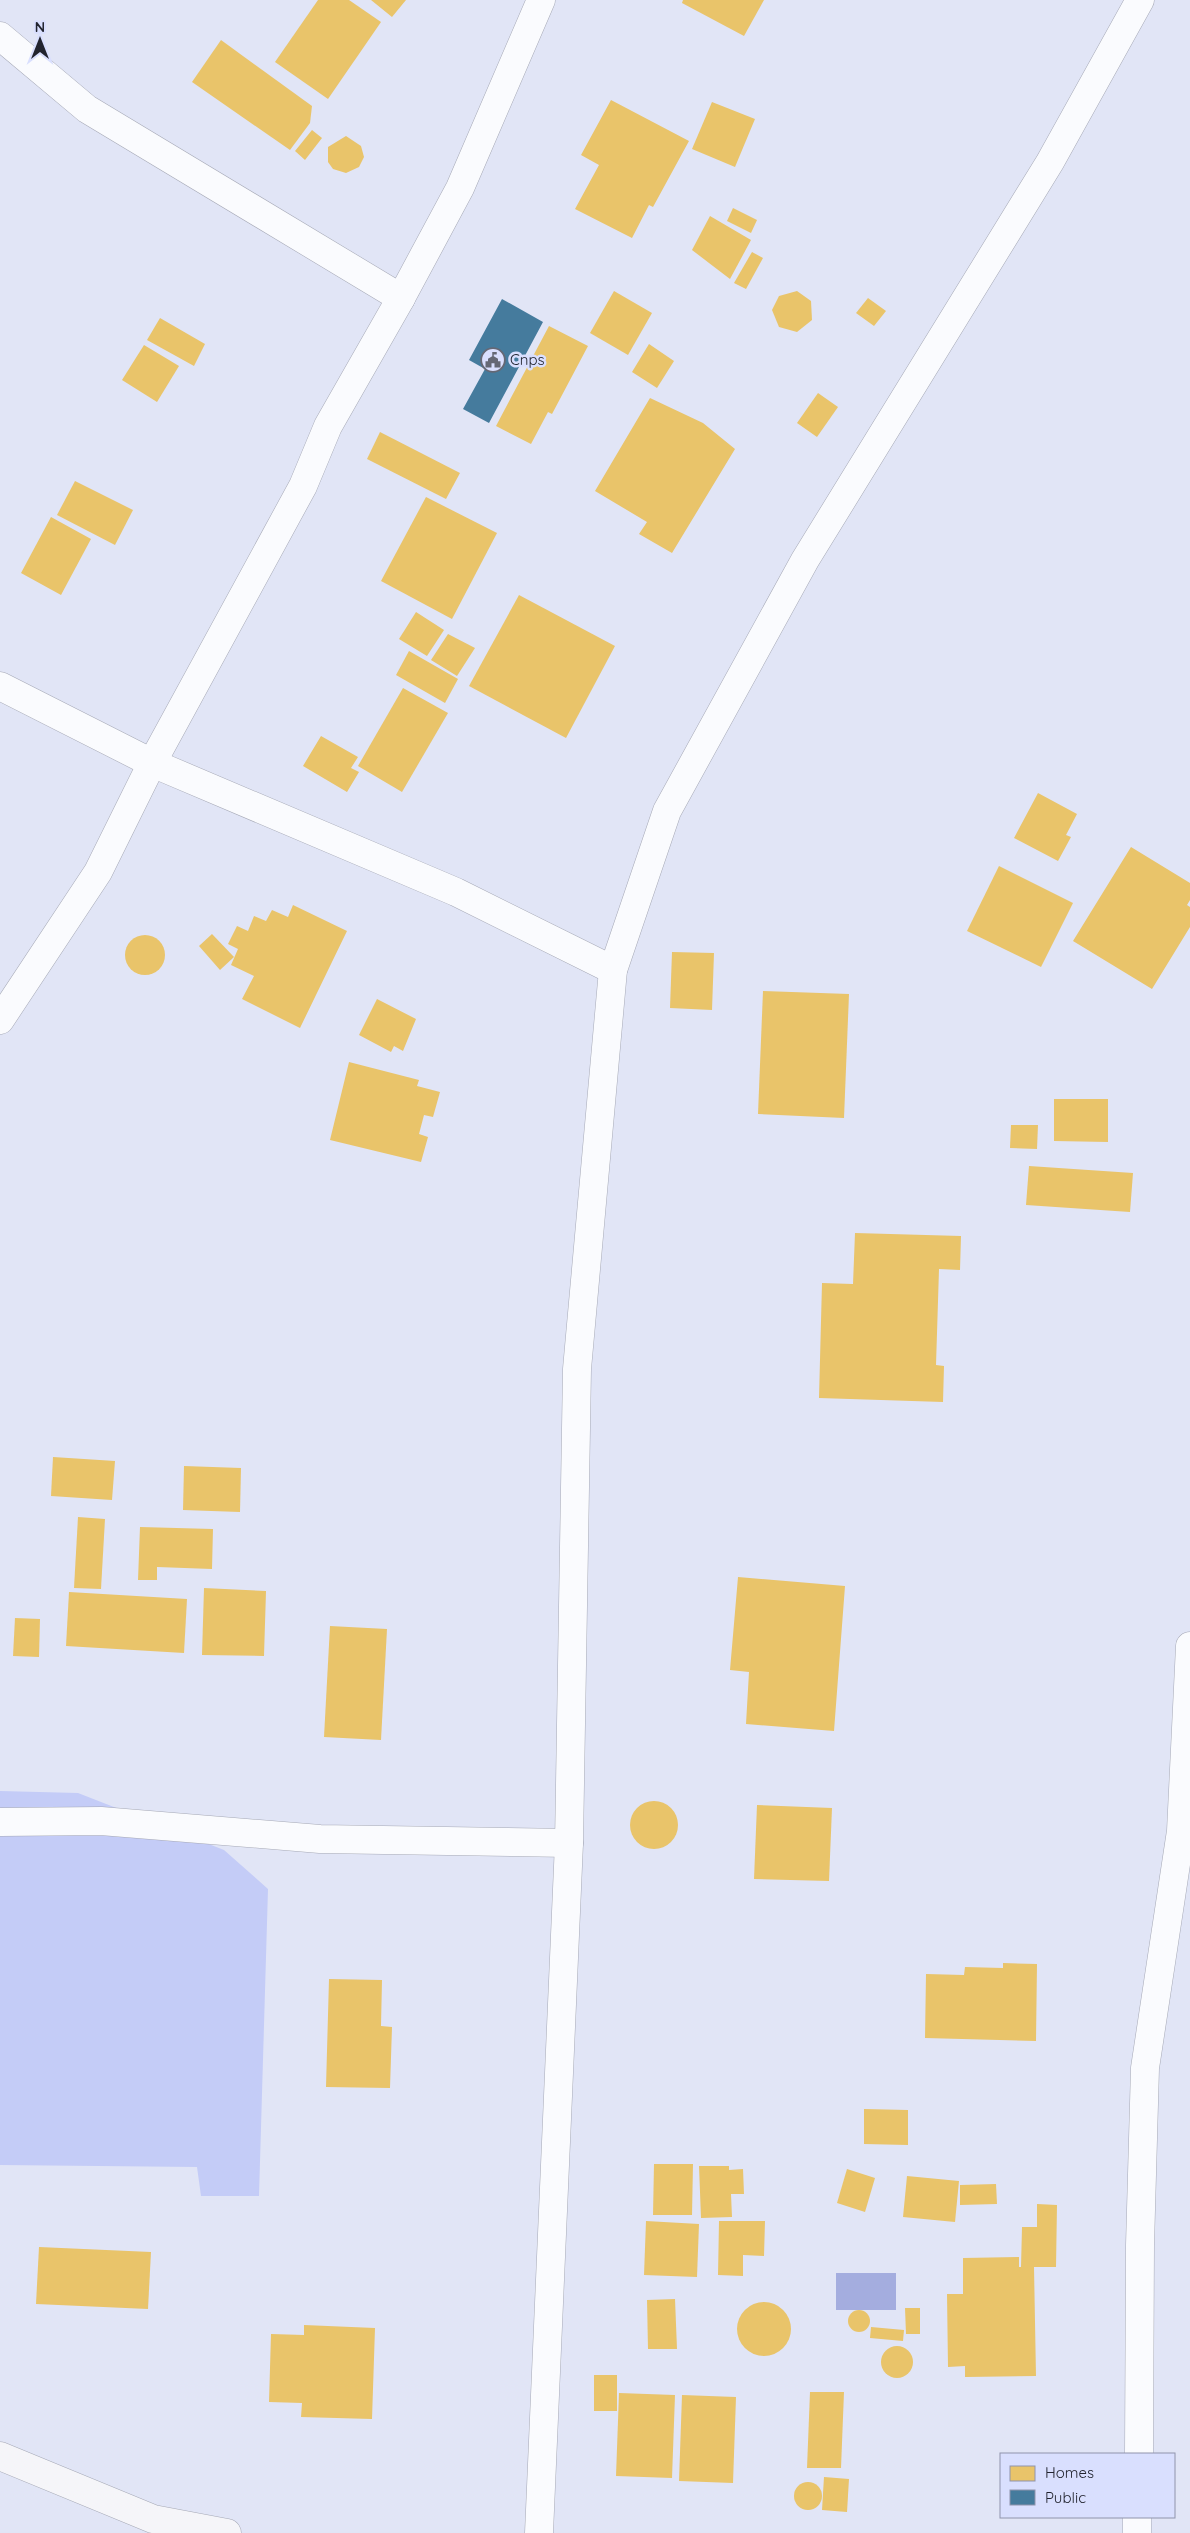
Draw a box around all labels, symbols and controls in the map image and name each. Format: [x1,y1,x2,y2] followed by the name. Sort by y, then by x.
[15,15,65,65] north arrow
[35,18,45,36] text: N
[480,347,506,373] public building icon: Cnps
[510,350,545,369] place label: Cnps
[1000,2453,1175,2518] legend
[1045,2463,1094,2482] text: Homes
[1045,2488,1086,2507] text: Public

